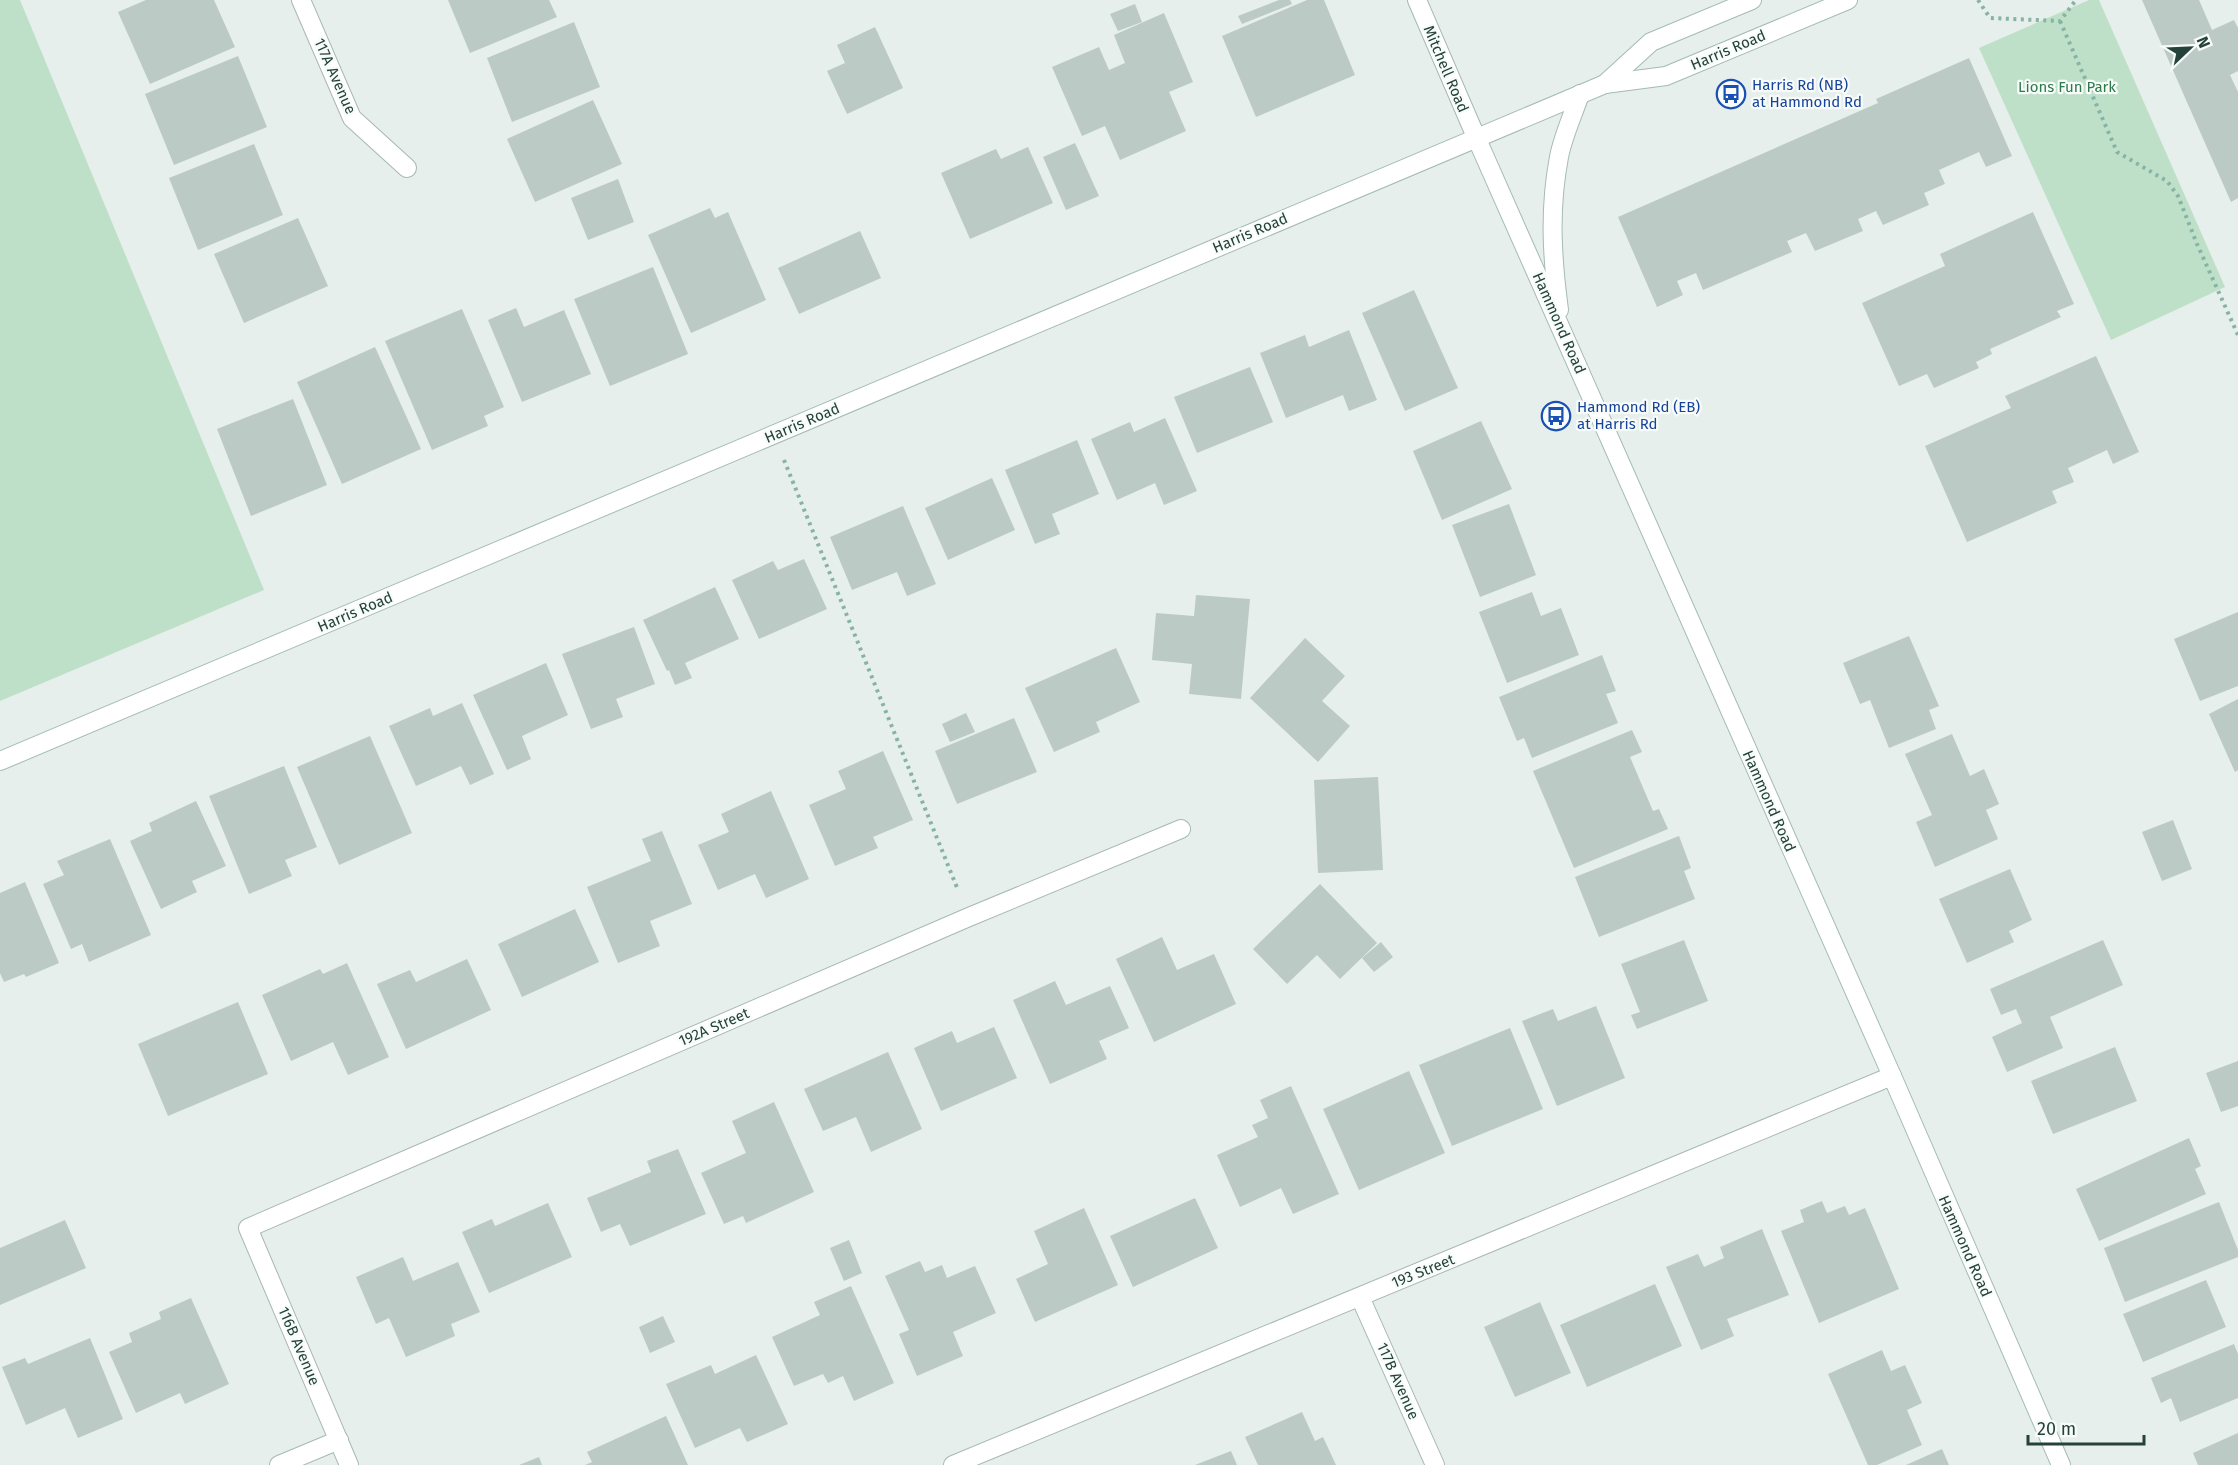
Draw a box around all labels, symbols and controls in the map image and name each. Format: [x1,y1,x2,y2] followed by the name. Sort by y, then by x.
[2160,18,2220,78] north arrow
[1420,23,1472,115] street label: Mitchell Road
[1688,26,1768,74] street label: Harris Road
[2193,34,2214,51] text: N
[310,35,360,117] street label: 117A Avenue
[1752,76,1862,111] place label: Harris Rd (NB) at Hammond Rd
[1715,78,1747,110] bus stop icon: Harris Rd (NB) at Hammond Rd
[2018,78,2116,96] park label: Lions Fun Park
[1210,209,1290,257] street label: Harris Road
[1529,269,1589,377] street label: Hammond Road
[1577,398,1700,433] place label: Hammond Rd (EB) at Harris Rd
[762,399,842,447] street label: Harris Road
[1540,400,1572,432] bus stop icon: Hammond Rd (EB) at Harris Rd
[315,588,395,636] street label: Harris Road
[1739,747,1799,855] street label: Hammond Road
[676,1004,752,1050] street label: 192A Street
[1935,1192,1995,1300] street label: Hammond Road
[1389,1250,1458,1292] street label: 193 Street
[274,1304,324,1388] street label: 116B Avenue
[1373,1340,1423,1422] street label: 117B Avenue
[2028,1408,2144,1446] scale bar
[2037,1418,2076,1440] text: 20 m

